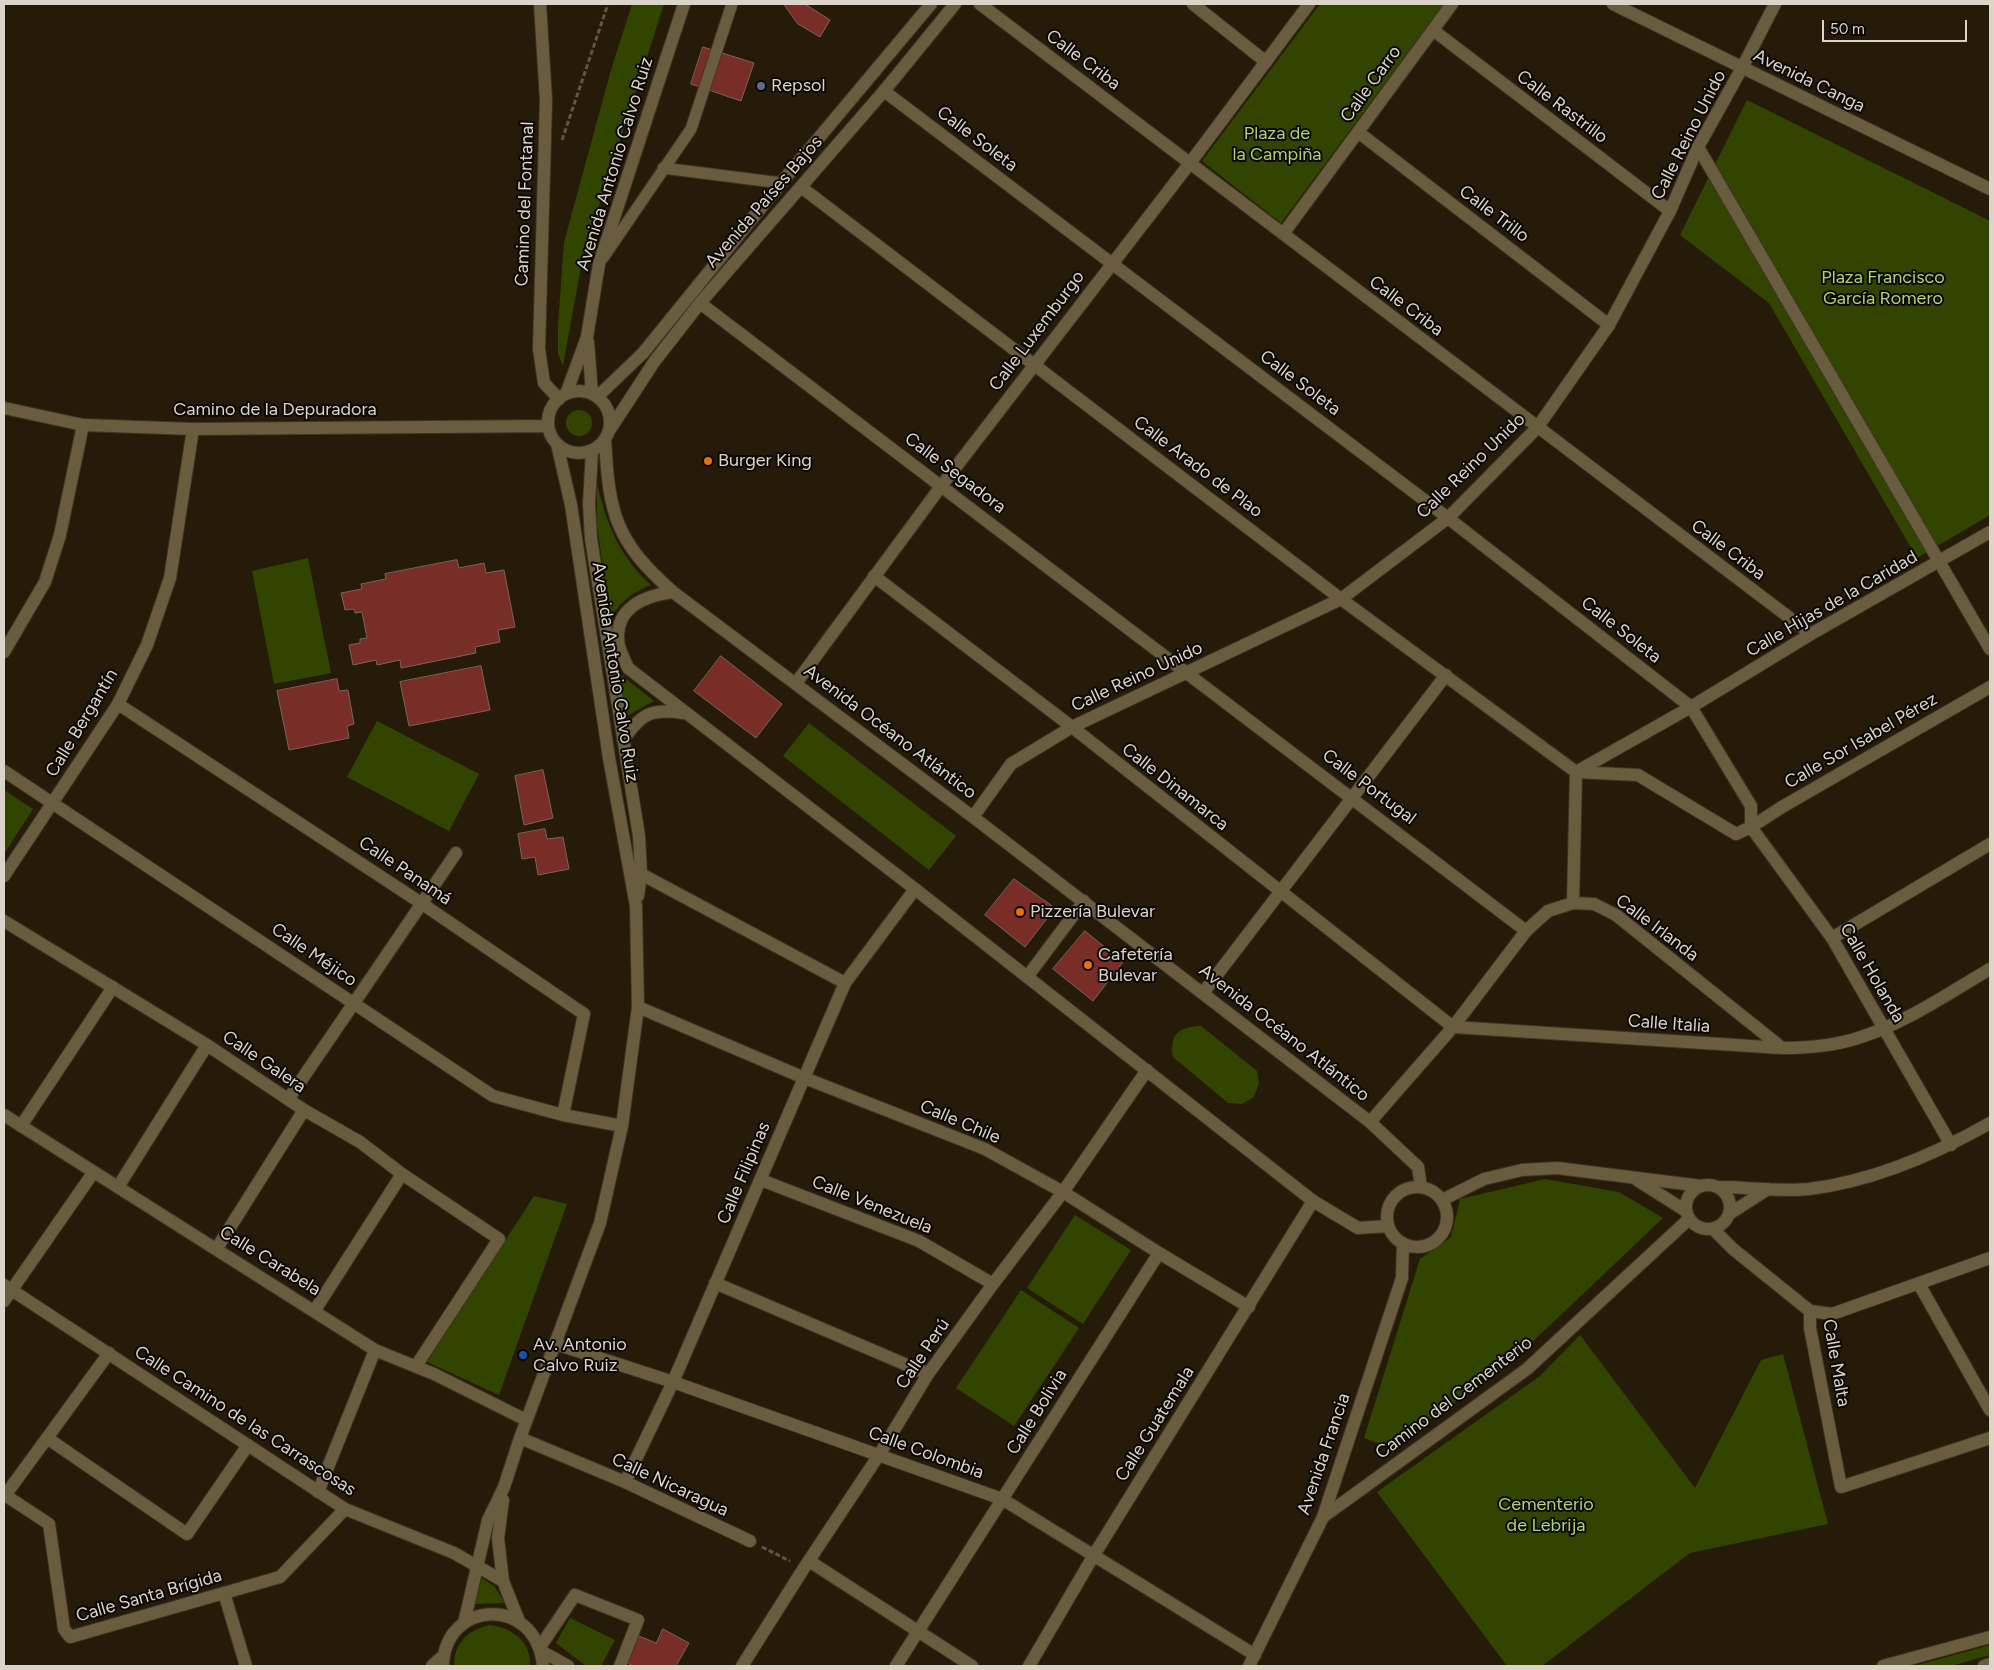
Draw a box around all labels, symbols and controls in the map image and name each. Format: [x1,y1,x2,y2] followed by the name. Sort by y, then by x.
[1824,10,1969,42] scale bar
[1830,20,1865,38] text: 50 m
[1042,25,1124,95] street label: Calle Criba
[1336,42,1406,126] street label: Calle Carro
[1750,45,1868,117] street label: Avenida Canga
[572,55,658,273] street label: Avenida Antonio Calvo Ruiz
[1512,66,1612,148] street label: Calle Rastrillo
[1647,67,1731,203] street label: Calle Reino Unido
[771,75,826,97] place label: Repsol
[755,80,767,92] marker: Repsol
[932,102,1022,176] street label: Calle Soleta
[511,121,539,287] street label: Camino del Fontanal
[1232,123,1322,166] park label: Plaza de la Campiña
[701,132,827,272] street label: Avenida Países Bajos
[1455,181,1533,247] street label: Calle Trillo
[985,267,1089,395] street label: Calle Luxemburgo
[1821,267,1945,310] park label: Plaza Francisco García Romero
[1365,271,1447,341] street label: Calle Criba
[1255,346,1345,420] street label: Calle Soleta
[173,399,377,421] street label: Camino de la Depuradora
[1412,409,1530,523] street label: Calle Reino Unido
[1129,411,1267,523] street label: Calle Arado de Plao
[900,428,1010,518] street label: Calle Segadora
[718,450,812,472] place label: Burger King
[702,455,714,467] marker: Burger King
[1687,515,1769,585] street label: Calle Criba
[1743,546,1921,662] street label: Calle Hijas de la Caridad
[587,560,643,784] street label: Avenida Antonio Calvo Ruiz
[1577,592,1665,668] street label: Calle Soleta
[1068,637,1206,717] street label: Calle Reino Unido
[800,660,980,804] street label: Avenida Océano Atlántico
[41,665,123,781] street label: Calle Bergantín
[1781,689,1941,793] street label: Calle Sor Isabel Pérez
[1117,739,1233,835] street label: Calle Dinamarca
[1318,745,1420,829] street label: Calle Portugal
[354,832,456,910] street label: Calle Panamá
[1611,890,1703,966] street label: Calle Irlanda
[1030,901,1155,923] place label: Pizzería Bulevar
[1014,906,1026,918] marker: Pizzería Bulevar
[267,918,361,992] street label: Calle Méjico
[1835,919,1909,1027] street label: Calle Holanda
[1098,944,1173,986] place label: Cafetería Bulevar
[1082,959,1094,971] marker: Cafetería Bulevar
[1194,960,1374,1106] street label: Avenida Océano Atlántico
[1627,1010,1711,1038] street label: Calle Italia
[218,1026,310,1098] street label: Calle Galera
[917,1095,1003,1149] street label: Calle Chile
[713,1119,775,1227] street label: Calle Filipinas
[809,1171,935,1239] street label: Calle Venezuela
[215,1221,325,1301] street label: Calle Carabela
[892,1315,954,1393] street label: Calle Perú
[1818,1317,1854,1409] street label: Calle Malta
[1371,1332,1537,1464] street label: Camino del Cementerio
[533,1334,627,1376] place label: Av. Antonio Calvo Ruiz
[130,1341,360,1501] street label: Calle Camino de las Carrascosas
[517,1349,529,1361] marker: Av. Antonio Calvo Ruiz
[1111,1363,1199,1485] street label: Calle Guatemala
[1002,1365,1072,1459] street label: Calle Bolivia
[1293,1390,1355,1518] street label: Avenida Francia
[865,1422,987,1484] street label: Calle Colombia
[608,1448,732,1522] street label: Calle Nicaragua
[1498,1494,1594,1536] park label: Cementerio de Lebrija
[74,1565,224,1627] street label: Calle Santa Brígida

